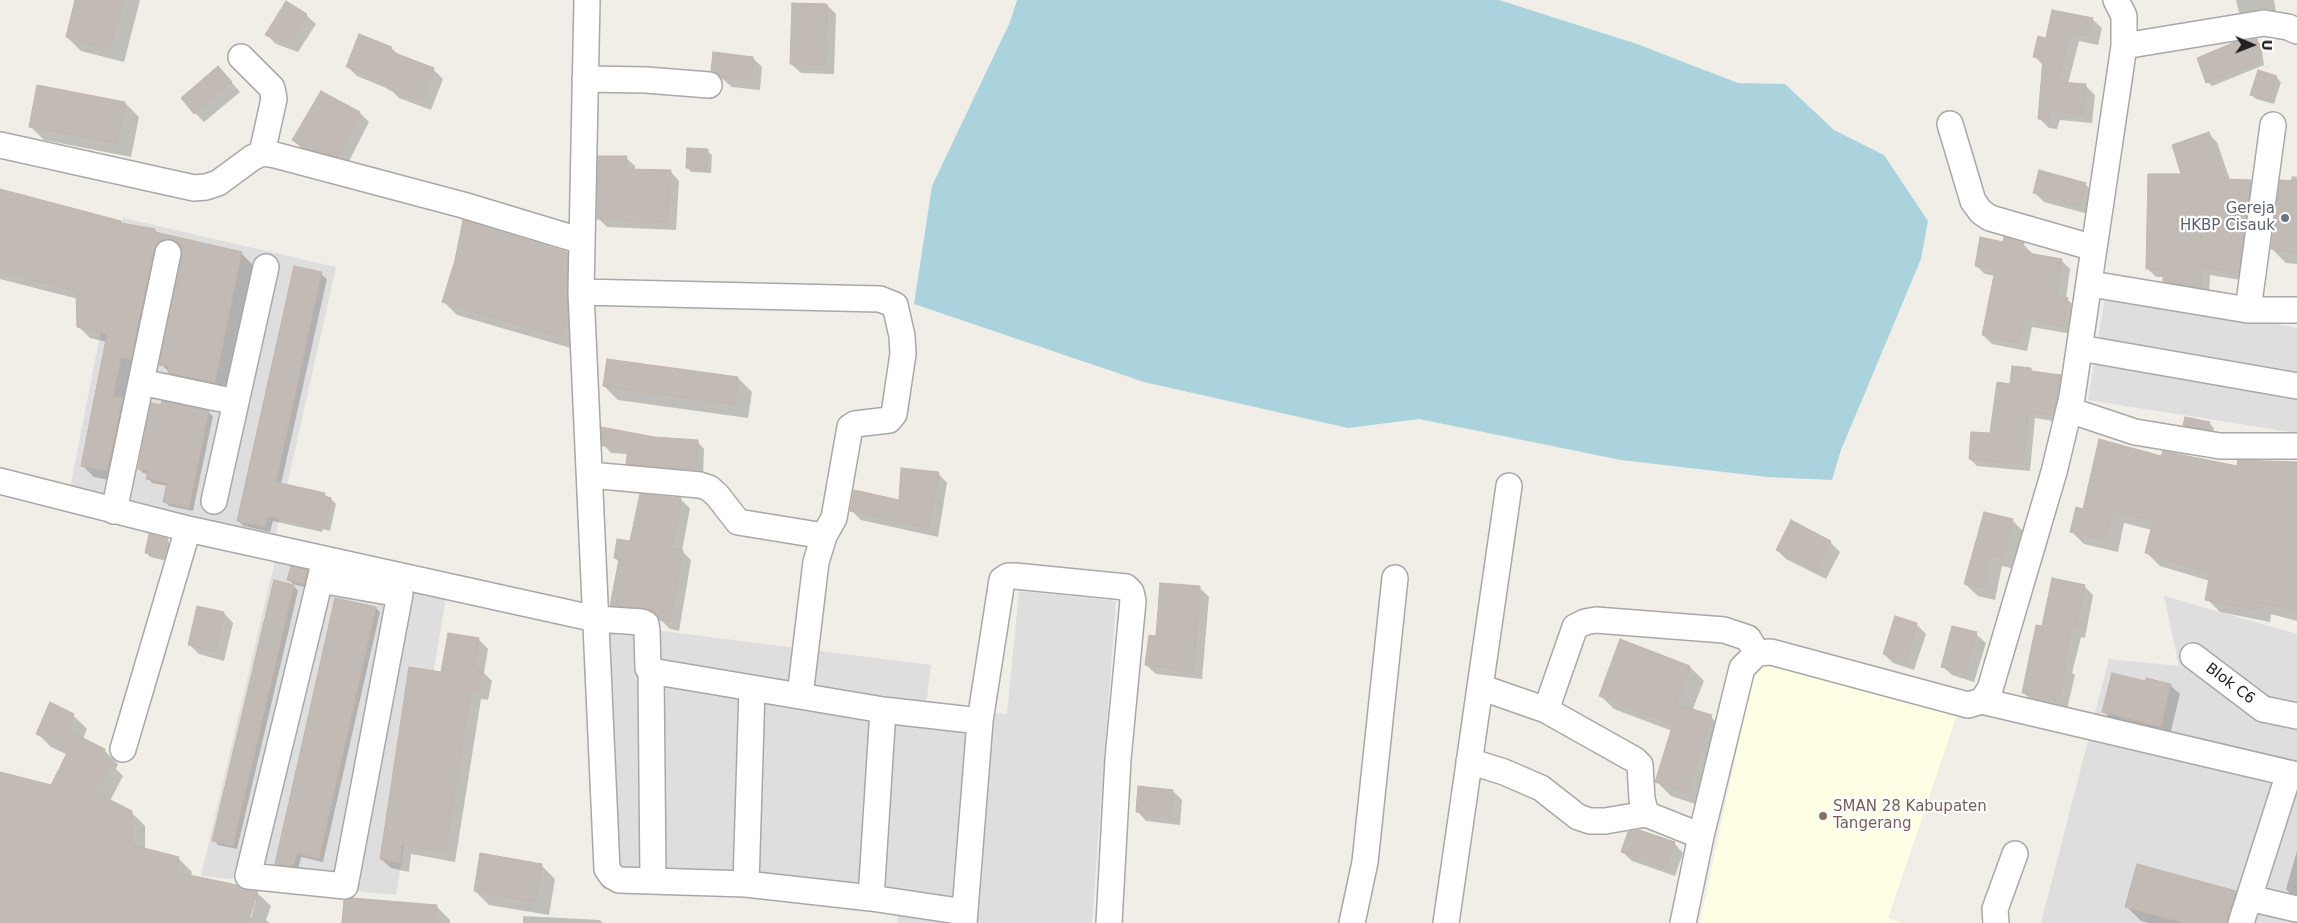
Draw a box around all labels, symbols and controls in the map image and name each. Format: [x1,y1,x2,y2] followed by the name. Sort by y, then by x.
[2227,20,2277,70] north arrow
[2259,39,2275,51] text: U
[2180,200,2275,235] place label: Gereja HKBP Cisauk
[2279,212,2291,224] marker: Gereja HKBP Cisauk
[2202,660,2258,708] street label: Blok C6
[1833,798,1987,833] place label: SMAN 28 Kabupaten Tangerang
[1817,810,1829,822] marker: SMAN 28 Kabupaten Tangerang

